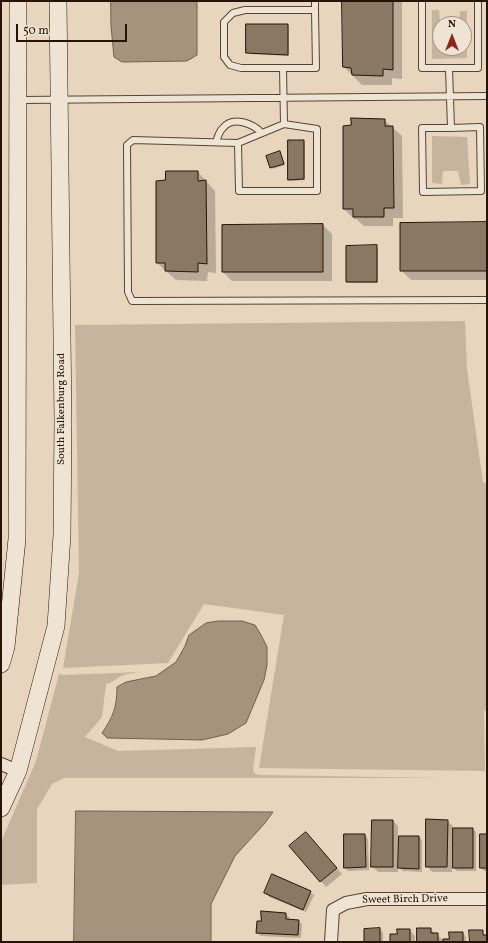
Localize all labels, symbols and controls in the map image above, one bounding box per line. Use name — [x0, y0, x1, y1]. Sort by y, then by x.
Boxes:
scale bar — [18, 16, 129, 42]
north arrow — [432, 16, 472, 56]
text: N — [448, 17, 456, 32]
text: 50 m — [23, 23, 49, 39]
street label: South Falkenburg Road — [55, 353, 69, 465]
street label: Sweet Birch Drive — [362, 893, 448, 907]

